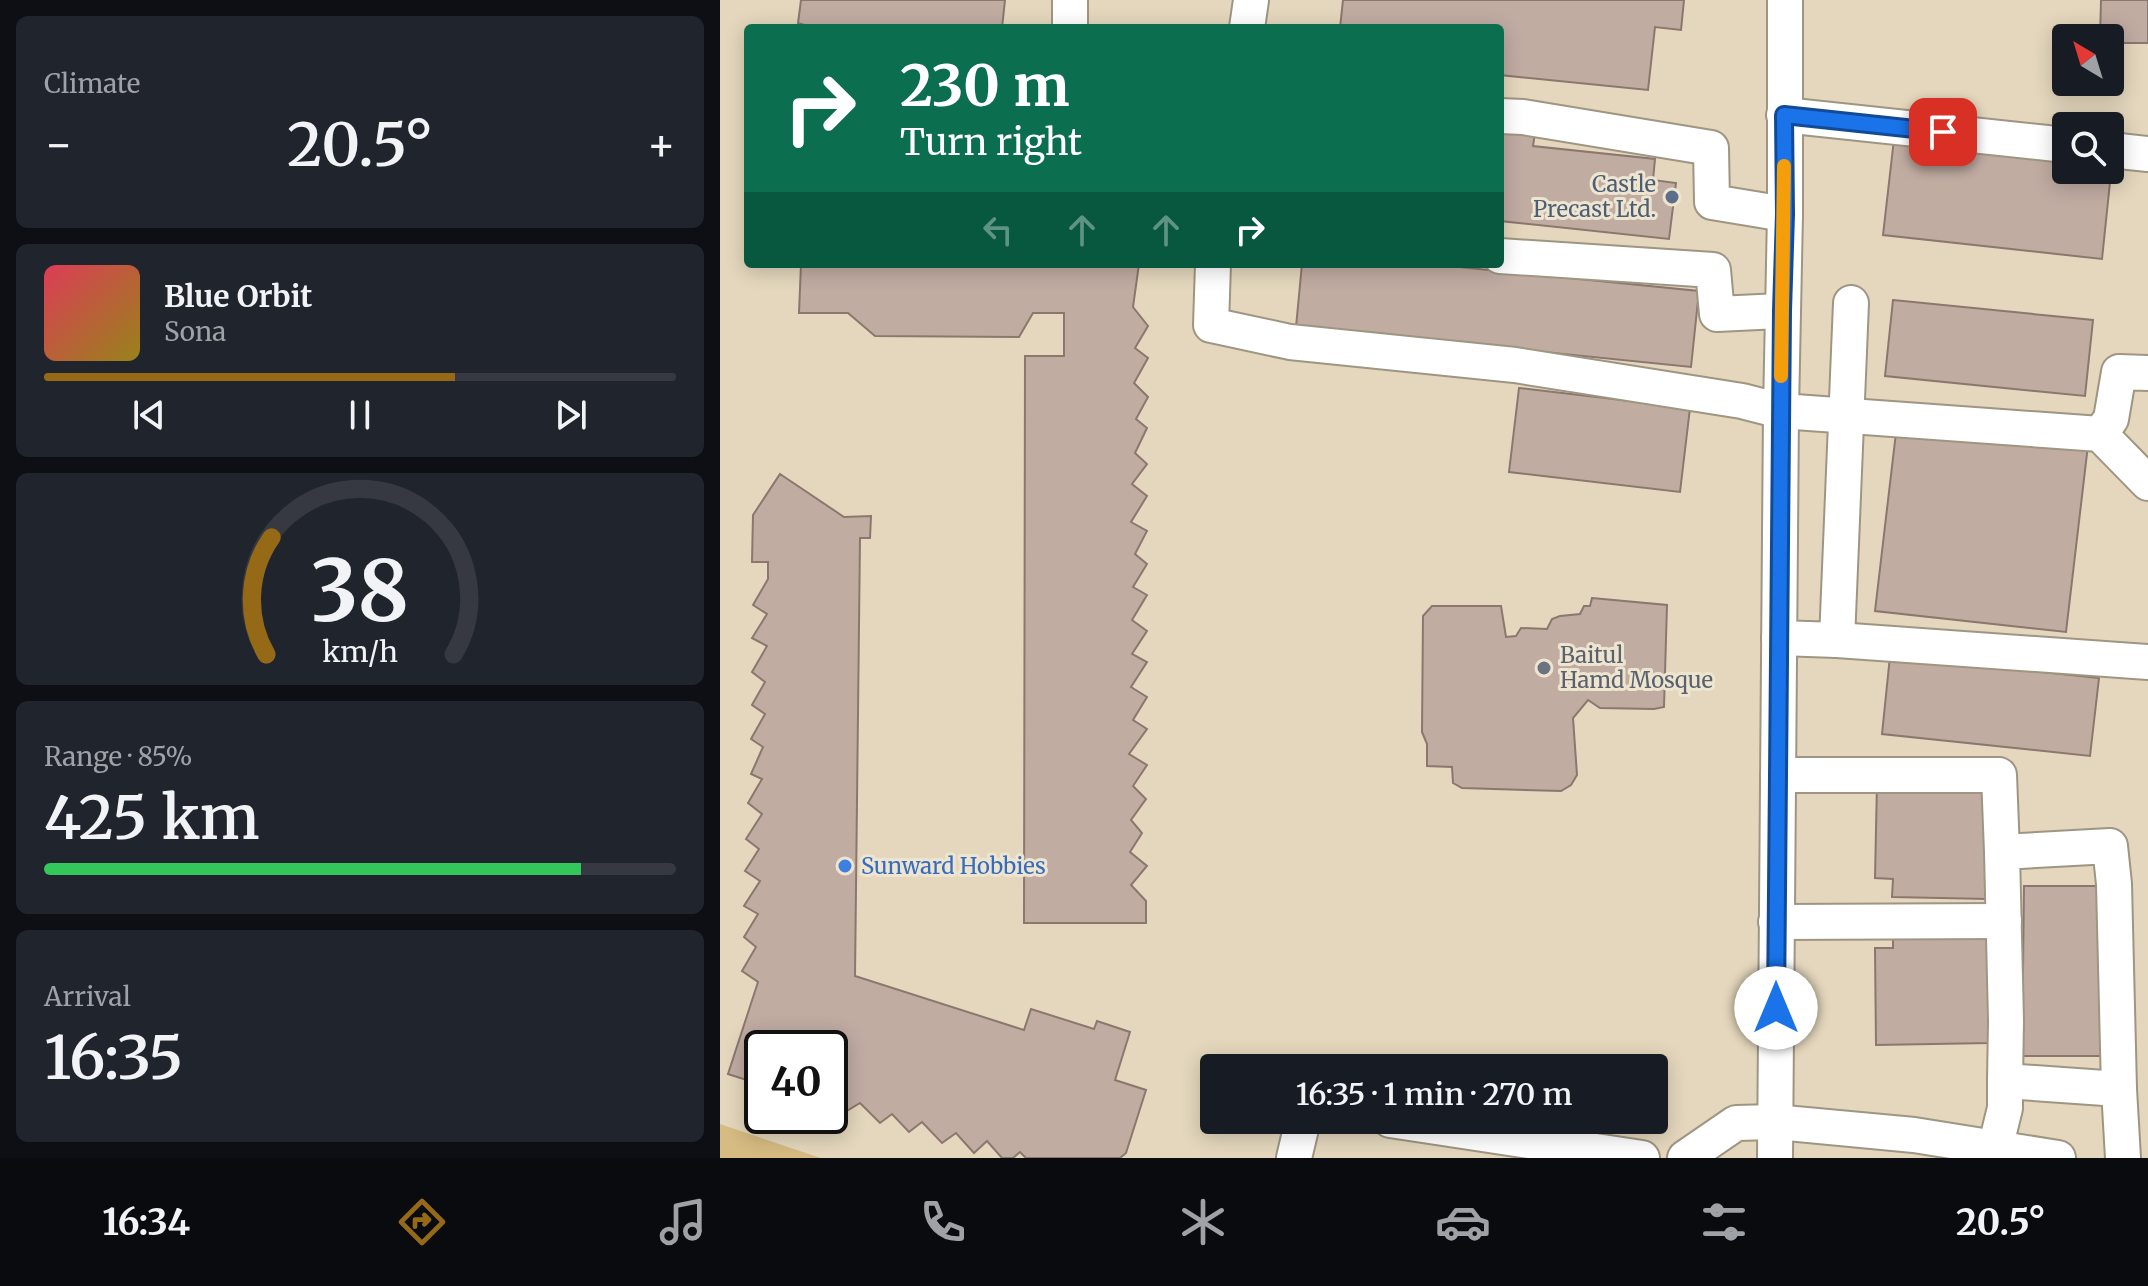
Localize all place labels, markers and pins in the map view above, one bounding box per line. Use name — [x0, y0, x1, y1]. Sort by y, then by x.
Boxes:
pin — [1909, 98, 1977, 166]
place label: Castle Precast Ltd. — [1533, 170, 1656, 223]
marker: Castle Precast Ltd. — [1663, 188, 1681, 206]
place label: Baitul Hamd Mosque — [1560, 641, 1713, 694]
marker: Baitul Hamd Mosque — [1535, 659, 1553, 677]
place label: Sunward Hobbies — [861, 852, 1046, 880]
marker: Sunward Hobbies — [836, 857, 854, 875]

